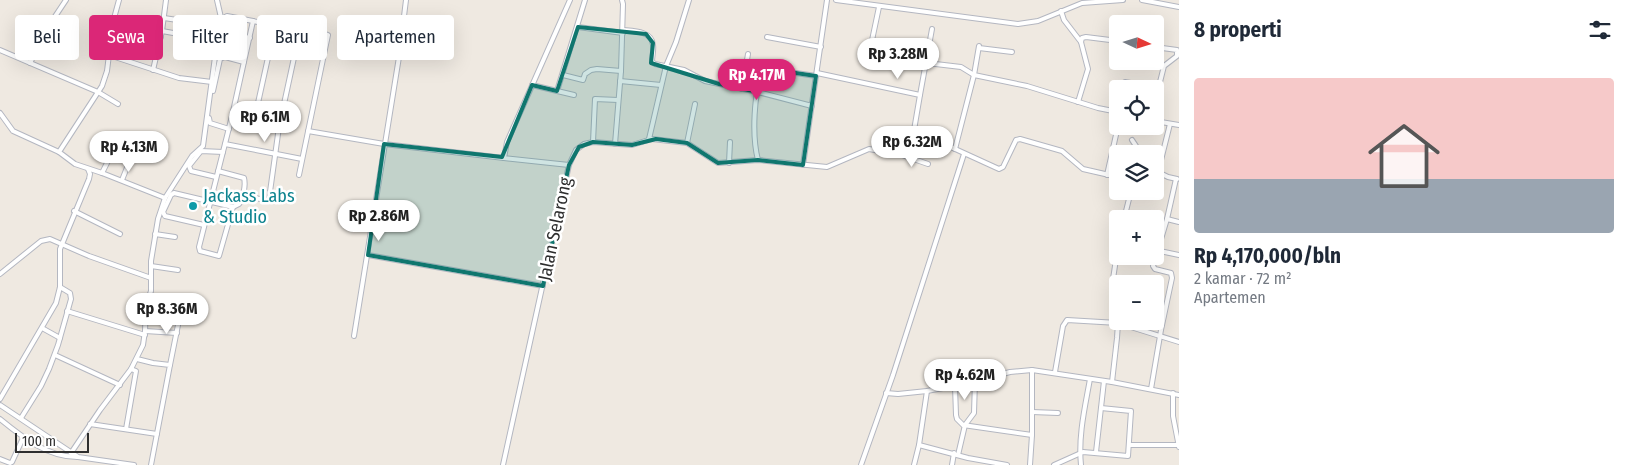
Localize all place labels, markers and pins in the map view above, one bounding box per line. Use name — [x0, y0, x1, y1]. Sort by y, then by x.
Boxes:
pin: Rp 3.28M — [846, 38, 950, 80]
pin: Rp 4.17M — [705, 58, 809, 101]
pin: Rp 6.1M — [219, 100, 311, 143]
pin: Rp 6.32M — [860, 126, 964, 168]
pin: Rp 4.13M — [77, 130, 181, 173]
place label: Jackass Labs & Studio — [203, 185, 295, 228]
marker: Jackass Labs & Studio — [187, 200, 199, 212]
pin: Rp 2.86M — [327, 200, 431, 242]
pin: Rp 8.36M — [115, 292, 219, 335]
pin: Rp 4.62M — [913, 358, 1017, 401]

